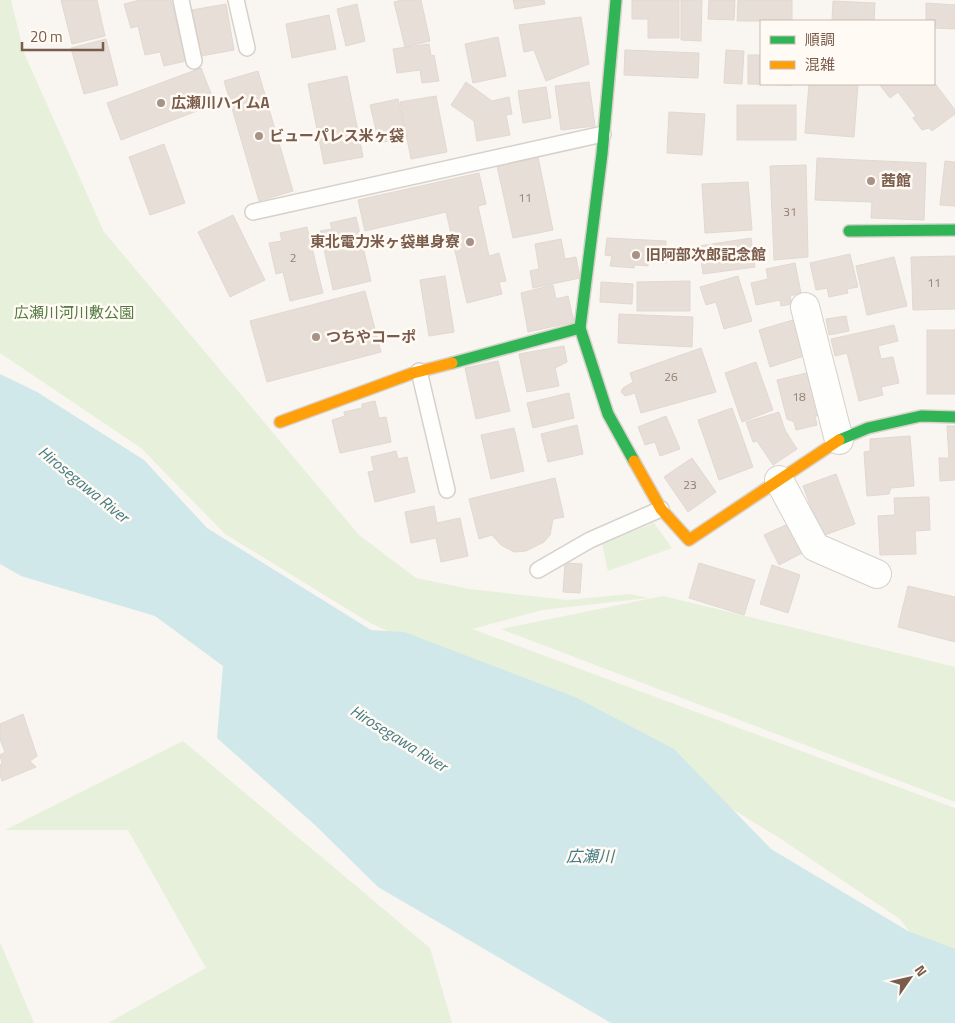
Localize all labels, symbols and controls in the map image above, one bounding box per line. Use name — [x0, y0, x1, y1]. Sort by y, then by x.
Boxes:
scale bar — [22, 20, 104, 52]
legend — [760, 20, 935, 85]
text: 20 m — [30, 25, 63, 48]
text: 順調 — [805, 28, 835, 51]
text: 混雑 — [805, 53, 835, 76]
place label: 広瀬川ハイムA — [171, 91, 269, 114]
marker: 広瀬川ハイムA — [155, 97, 167, 109]
place label: ビューパレス米ヶ袋 — [269, 124, 404, 147]
marker: ビューパレス米ヶ袋 — [253, 130, 265, 142]
place label: 茜館 — [881, 169, 911, 192]
marker: 茜館 — [865, 175, 877, 187]
house number: 11 — [518, 188, 532, 207]
house number: 31 — [783, 202, 797, 221]
place label: 東北電力米ヶ袋単身寮 — [310, 230, 460, 253]
marker: 東北電力米ヶ袋単身寮 — [464, 236, 476, 248]
place label: 旧阿部次郎記念館 — [646, 243, 766, 266]
house number: 2 — [290, 248, 296, 267]
marker: 旧阿部次郎記念館 — [630, 249, 642, 261]
house number: 11 — [927, 273, 941, 292]
park label: 広瀬川河川敷公園 — [14, 301, 134, 324]
place label: つちやコーポ — [326, 325, 416, 348]
marker: つちやコーポ — [310, 331, 322, 343]
house number: 26 — [664, 367, 678, 386]
house number: 18 — [792, 387, 806, 406]
water label: Hirosegawa River — [33, 440, 136, 529]
house number: 23 — [683, 475, 697, 494]
water label: Hirosegawa River — [346, 698, 454, 779]
water label: 広瀬川 — [566, 844, 616, 868]
north arrow — [885, 953, 935, 1003]
text: N — [910, 961, 933, 980]

